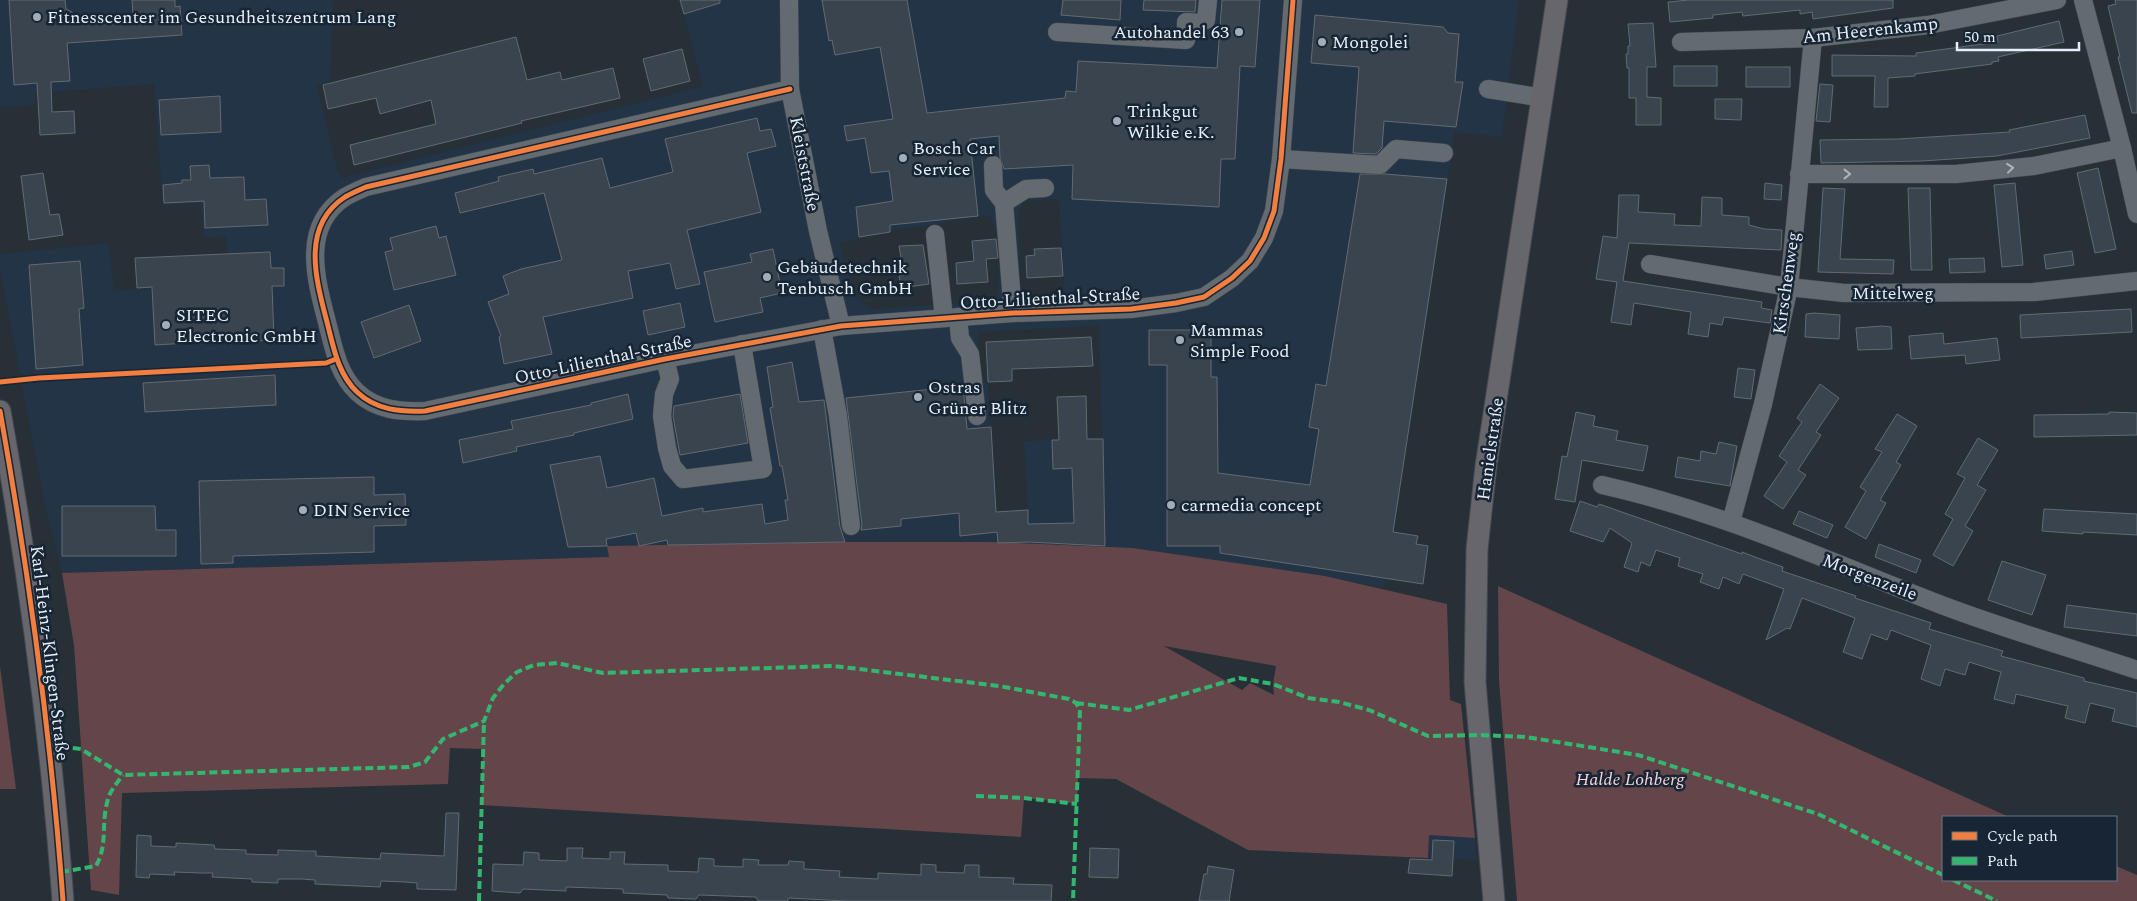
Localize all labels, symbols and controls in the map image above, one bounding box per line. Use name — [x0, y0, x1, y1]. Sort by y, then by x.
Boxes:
place label: Fitnesscenter im Gesundheitszentrum Lang — [47, 4, 396, 31]
street label: Am Heerenkamp — [1801, 10, 1939, 51]
marker: Fitnesscenter im Gesundheitszentrum Lang — [31, 11, 43, 23]
place label: Autohandel 63 — [1113, 19, 1229, 46]
scale bar — [1957, 20, 2080, 52]
marker: Autohandel 63 — [1233, 26, 1245, 38]
text: 50 m — [1964, 26, 1996, 49]
place label: Mongolei — [1332, 29, 1408, 56]
marker: Mongolei — [1316, 36, 1328, 48]
place label: Trinkgut Wilkie e.K. — [1127, 98, 1214, 146]
street label: Kleiststraße — [782, 114, 827, 214]
marker: Trinkgut Wilkie e.K. — [1111, 115, 1123, 127]
place label: Bosch Car Service — [913, 135, 995, 183]
marker: Bosch Car Service — [897, 152, 909, 164]
one-way arrow — [2006, 163, 2014, 174]
one-way arrow — [1844, 169, 1852, 179]
street label: Kirschenweg — [1766, 230, 1807, 336]
place label: Gebäudetechnik Tenbusch GmbH — [777, 254, 913, 302]
marker: Gebäudetechnik Tenbusch GmbH — [761, 271, 773, 283]
street label: Otto-Lilienthal-Straße — [959, 280, 1141, 317]
street label: Mittelweg — [1852, 280, 1934, 307]
place label: SITEC Electronic GmbH — [176, 302, 317, 350]
place label: Mammas Simple Food — [1190, 317, 1290, 365]
marker: SITEC Electronic GmbH — [160, 319, 172, 331]
street label: Otto-Lilienthal-Straße — [512, 328, 694, 391]
marker: Mammas Simple Food — [1174, 334, 1186, 346]
place label: Ostras Grüner Blitz — [928, 374, 1028, 422]
marker: Ostras Grüner Blitz — [912, 391, 924, 403]
street label: Hanielstraße — [1470, 396, 1511, 502]
place label: carmedia concept — [1181, 492, 1322, 519]
place label: DIN Service — [313, 497, 410, 524]
marker: carmedia concept — [1165, 499, 1177, 511]
marker: DIN Service — [297, 504, 309, 516]
street label: Karl-Heinz-Klingen-Straße — [23, 544, 76, 762]
street label: Morgenzeile — [1818, 547, 1921, 608]
park label: Halde Lohberg — [1576, 766, 1685, 793]
legend — [1942, 816, 2117, 881]
text: Cycle path — [1987, 825, 2058, 848]
text: Path — [1987, 850, 2018, 873]

